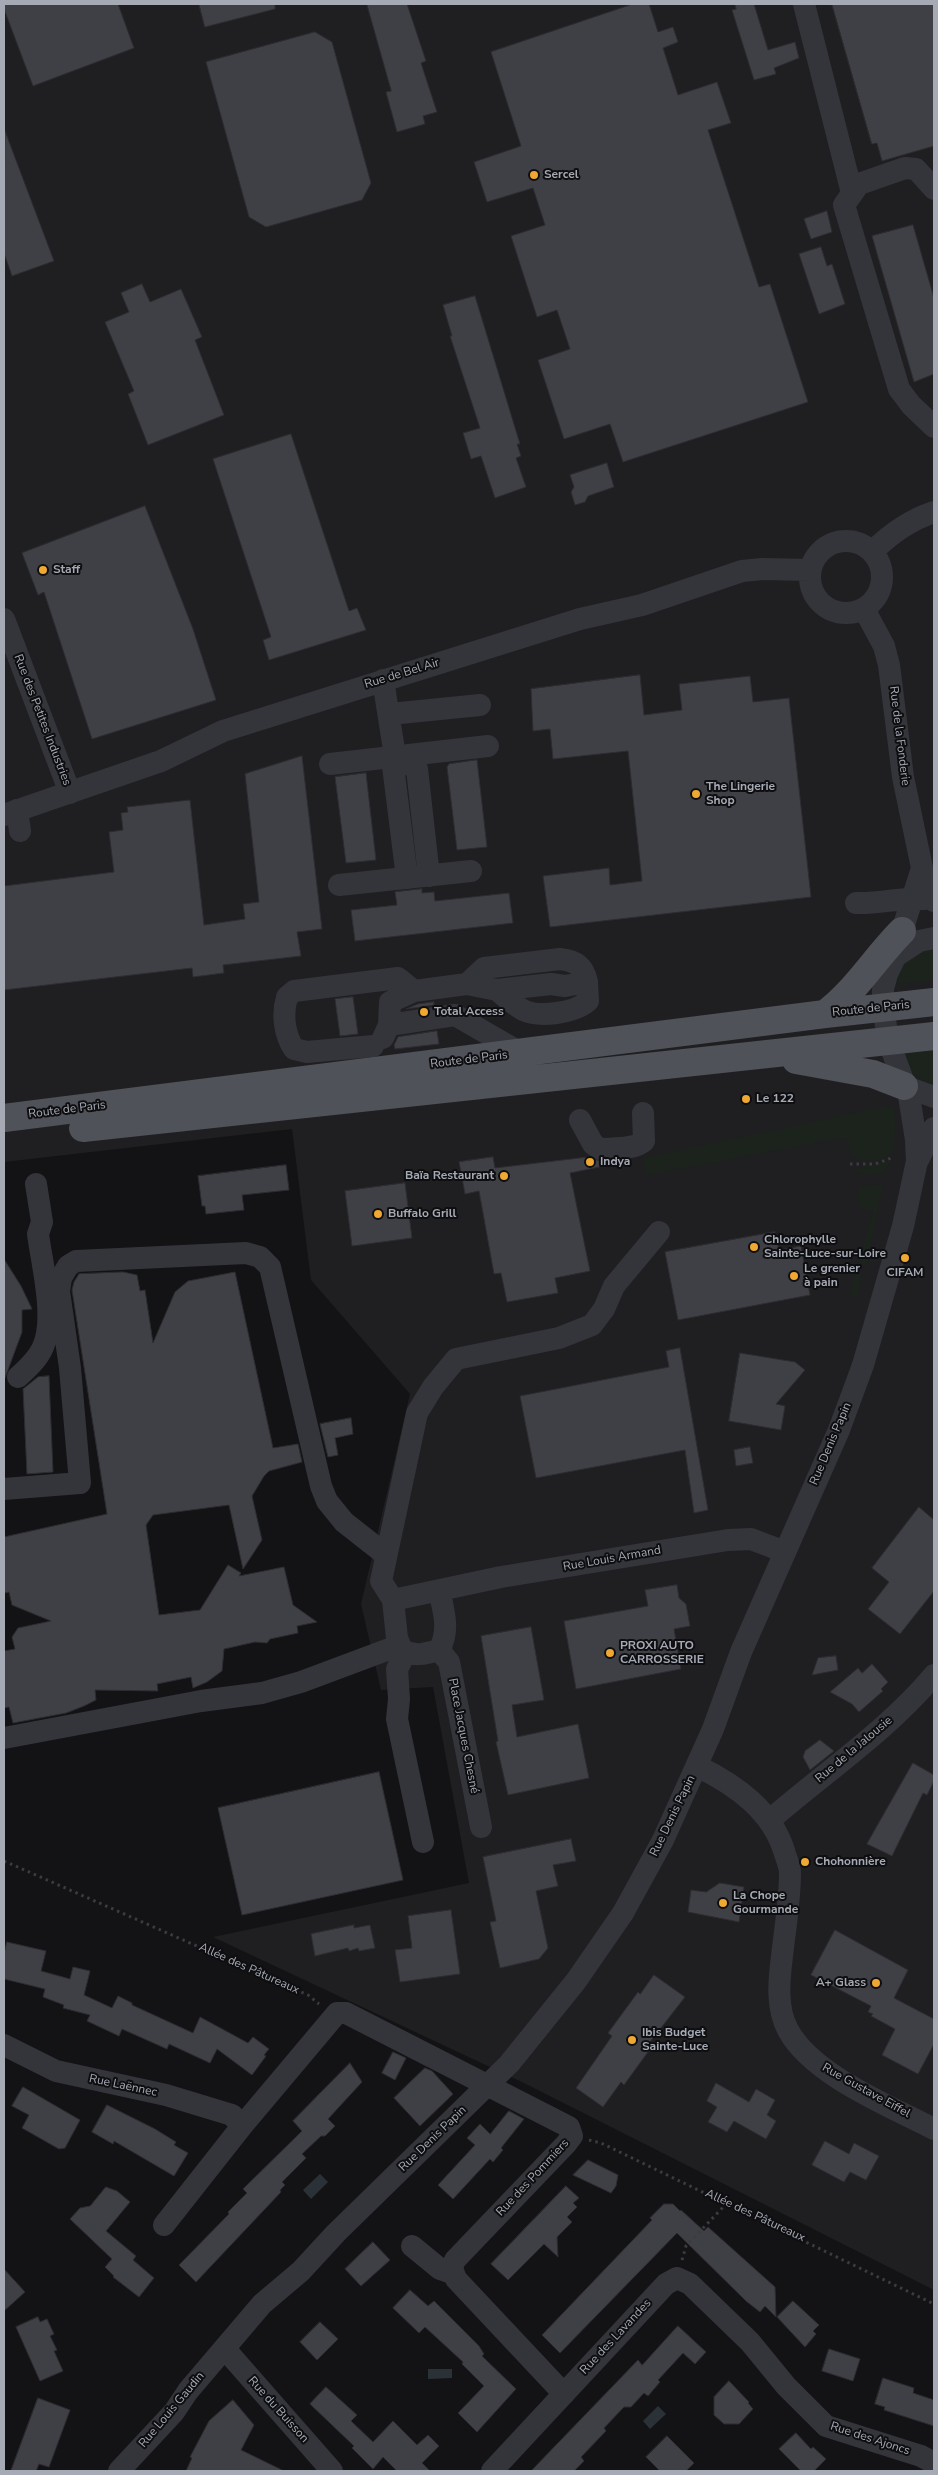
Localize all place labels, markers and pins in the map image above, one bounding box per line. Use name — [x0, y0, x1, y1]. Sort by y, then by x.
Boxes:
place label: Sercel — [544, 168, 579, 182]
marker: Sercel — [528, 169, 540, 181]
place label: Staff — [53, 563, 80, 577]
marker: Staff — [37, 564, 49, 576]
place label: The Lingerie Shop — [706, 780, 775, 808]
marker: The Lingerie Shop — [690, 788, 702, 800]
place label: Total Access — [434, 1005, 504, 1019]
marker: Total Access — [418, 1006, 430, 1018]
place label: Le 122 — [756, 1092, 794, 1106]
marker: Le 122 — [740, 1093, 752, 1105]
place label: Indya — [600, 1155, 630, 1169]
marker: Indya — [584, 1156, 596, 1168]
place label: Baïa Restaurant — [405, 1169, 494, 1183]
marker: Baïa Restaurant — [498, 1170, 510, 1182]
place label: Buffalo Grill — [388, 1207, 456, 1221]
marker: Buffalo Grill — [372, 1208, 384, 1220]
place label: Chlorophylle Sainte-Luce-sur-Loire — [764, 1233, 886, 1261]
marker: Chlorophylle Sainte-Luce-sur-Loire — [748, 1241, 760, 1253]
marker: CIFAM — [899, 1252, 911, 1264]
place label: Le grenier à pain — [804, 1262, 860, 1290]
place label: CIFAM — [887, 1266, 923, 1280]
marker: Le grenier à pain — [788, 1270, 800, 1282]
place label: PROXI AUTO CARROSSERIE — [620, 1639, 704, 1667]
marker: PROXI AUTO CARROSSERIE — [604, 1647, 616, 1659]
place label: Chohonnière — [815, 1855, 886, 1869]
marker: Chohonnière — [799, 1856, 811, 1868]
place label: La Chope Gourmande — [733, 1889, 798, 1917]
marker: La Chope Gourmande — [717, 1897, 729, 1909]
place label: A+ Glass — [816, 1976, 866, 1990]
marker: A+ Glass — [870, 1977, 882, 1989]
place label: Ibis Budget Sainte-Luce — [642, 2026, 708, 2054]
marker: Ibis Budget Sainte-Luce — [626, 2034, 638, 2046]

